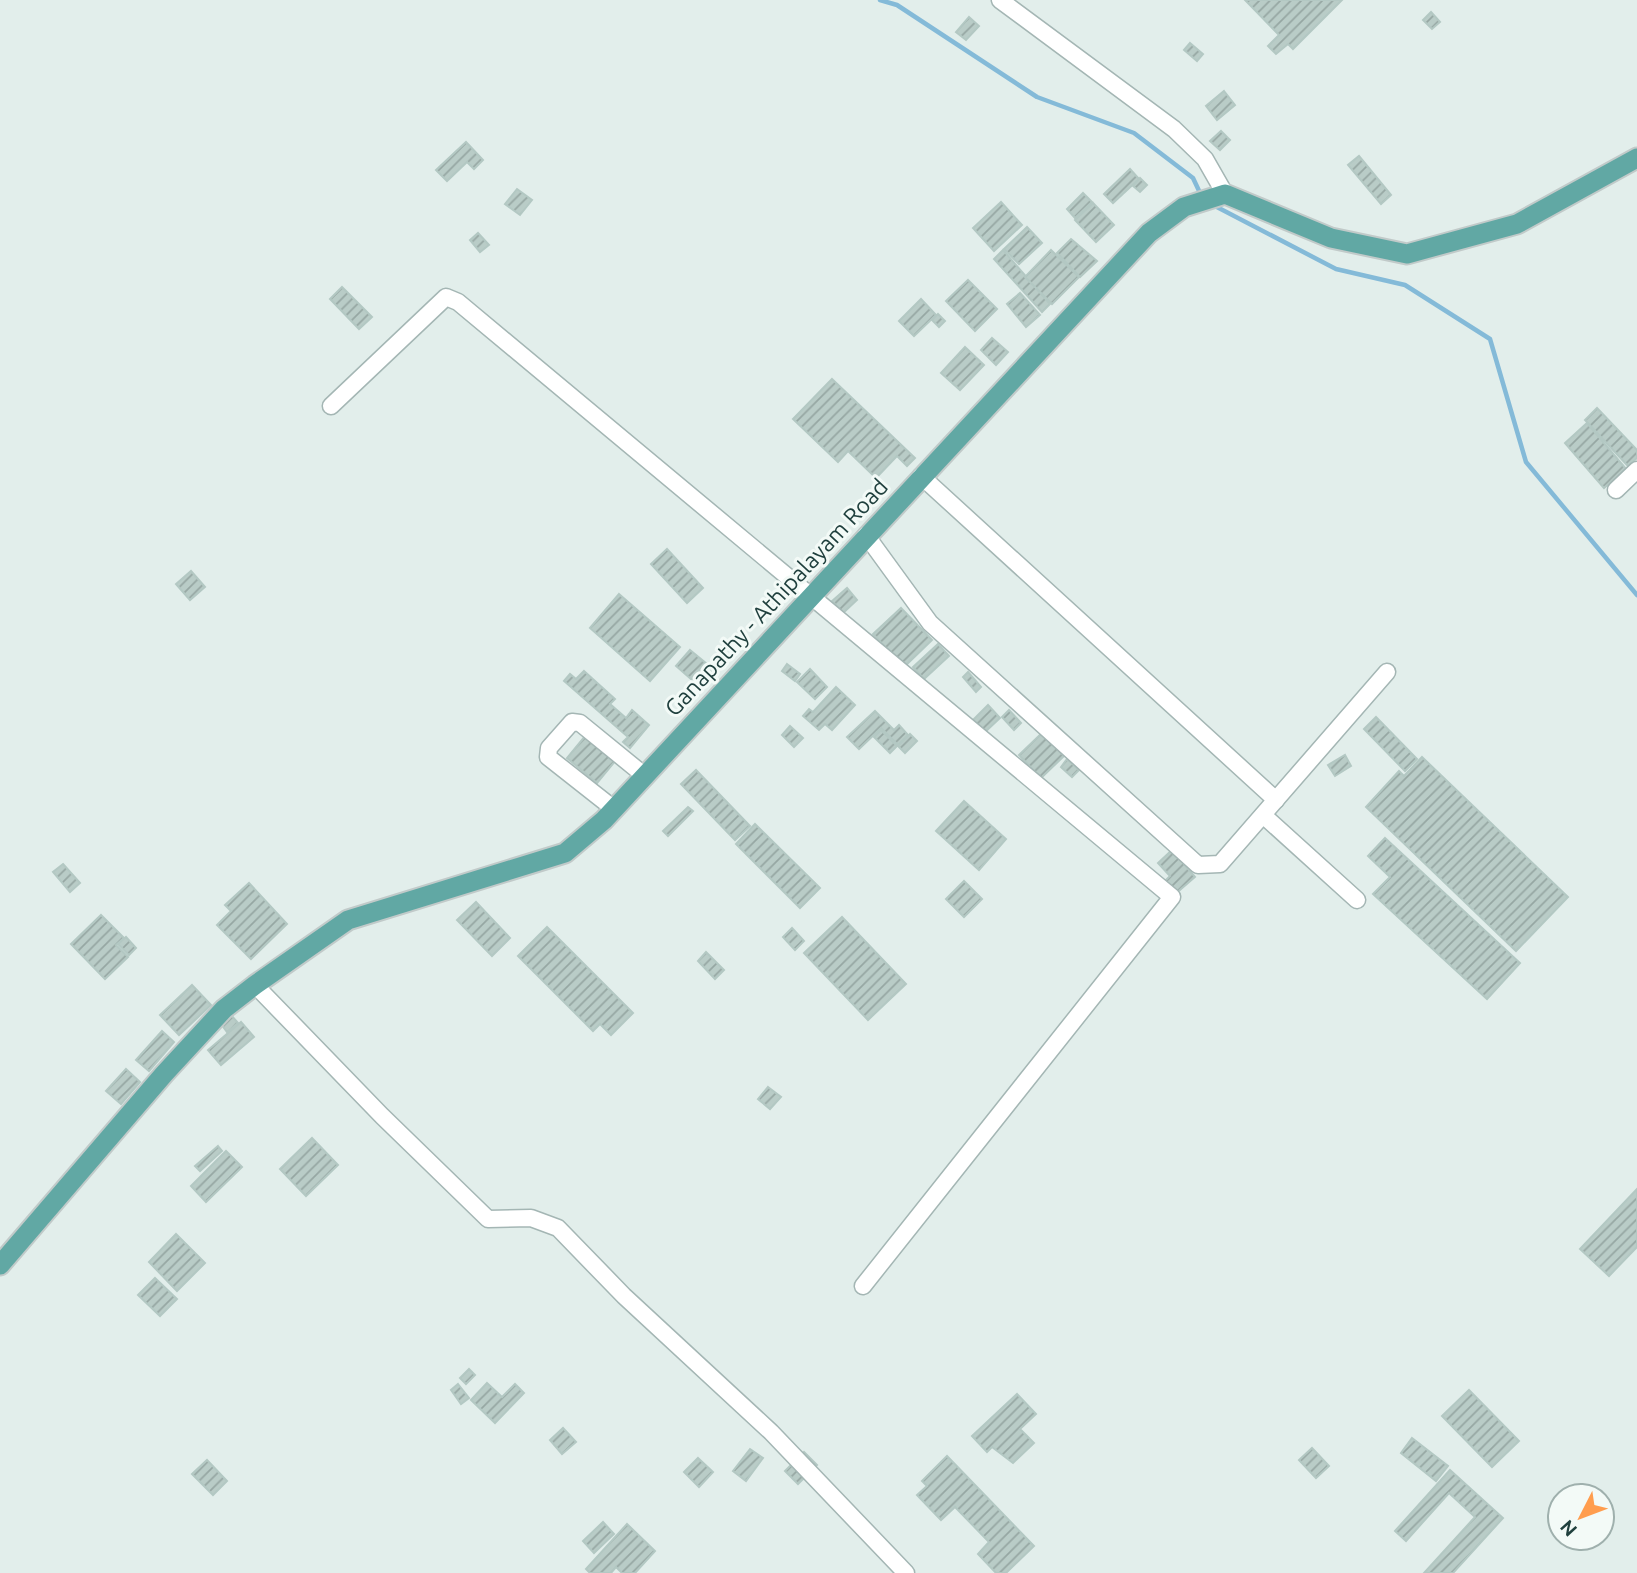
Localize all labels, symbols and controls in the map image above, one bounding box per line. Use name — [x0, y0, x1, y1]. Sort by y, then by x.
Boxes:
street label: Ganapathy - Athipalayam Road — [660, 474, 892, 720]
north arrow — [1546, 1482, 1616, 1552]
text: N — [1555, 1516, 1581, 1541]

